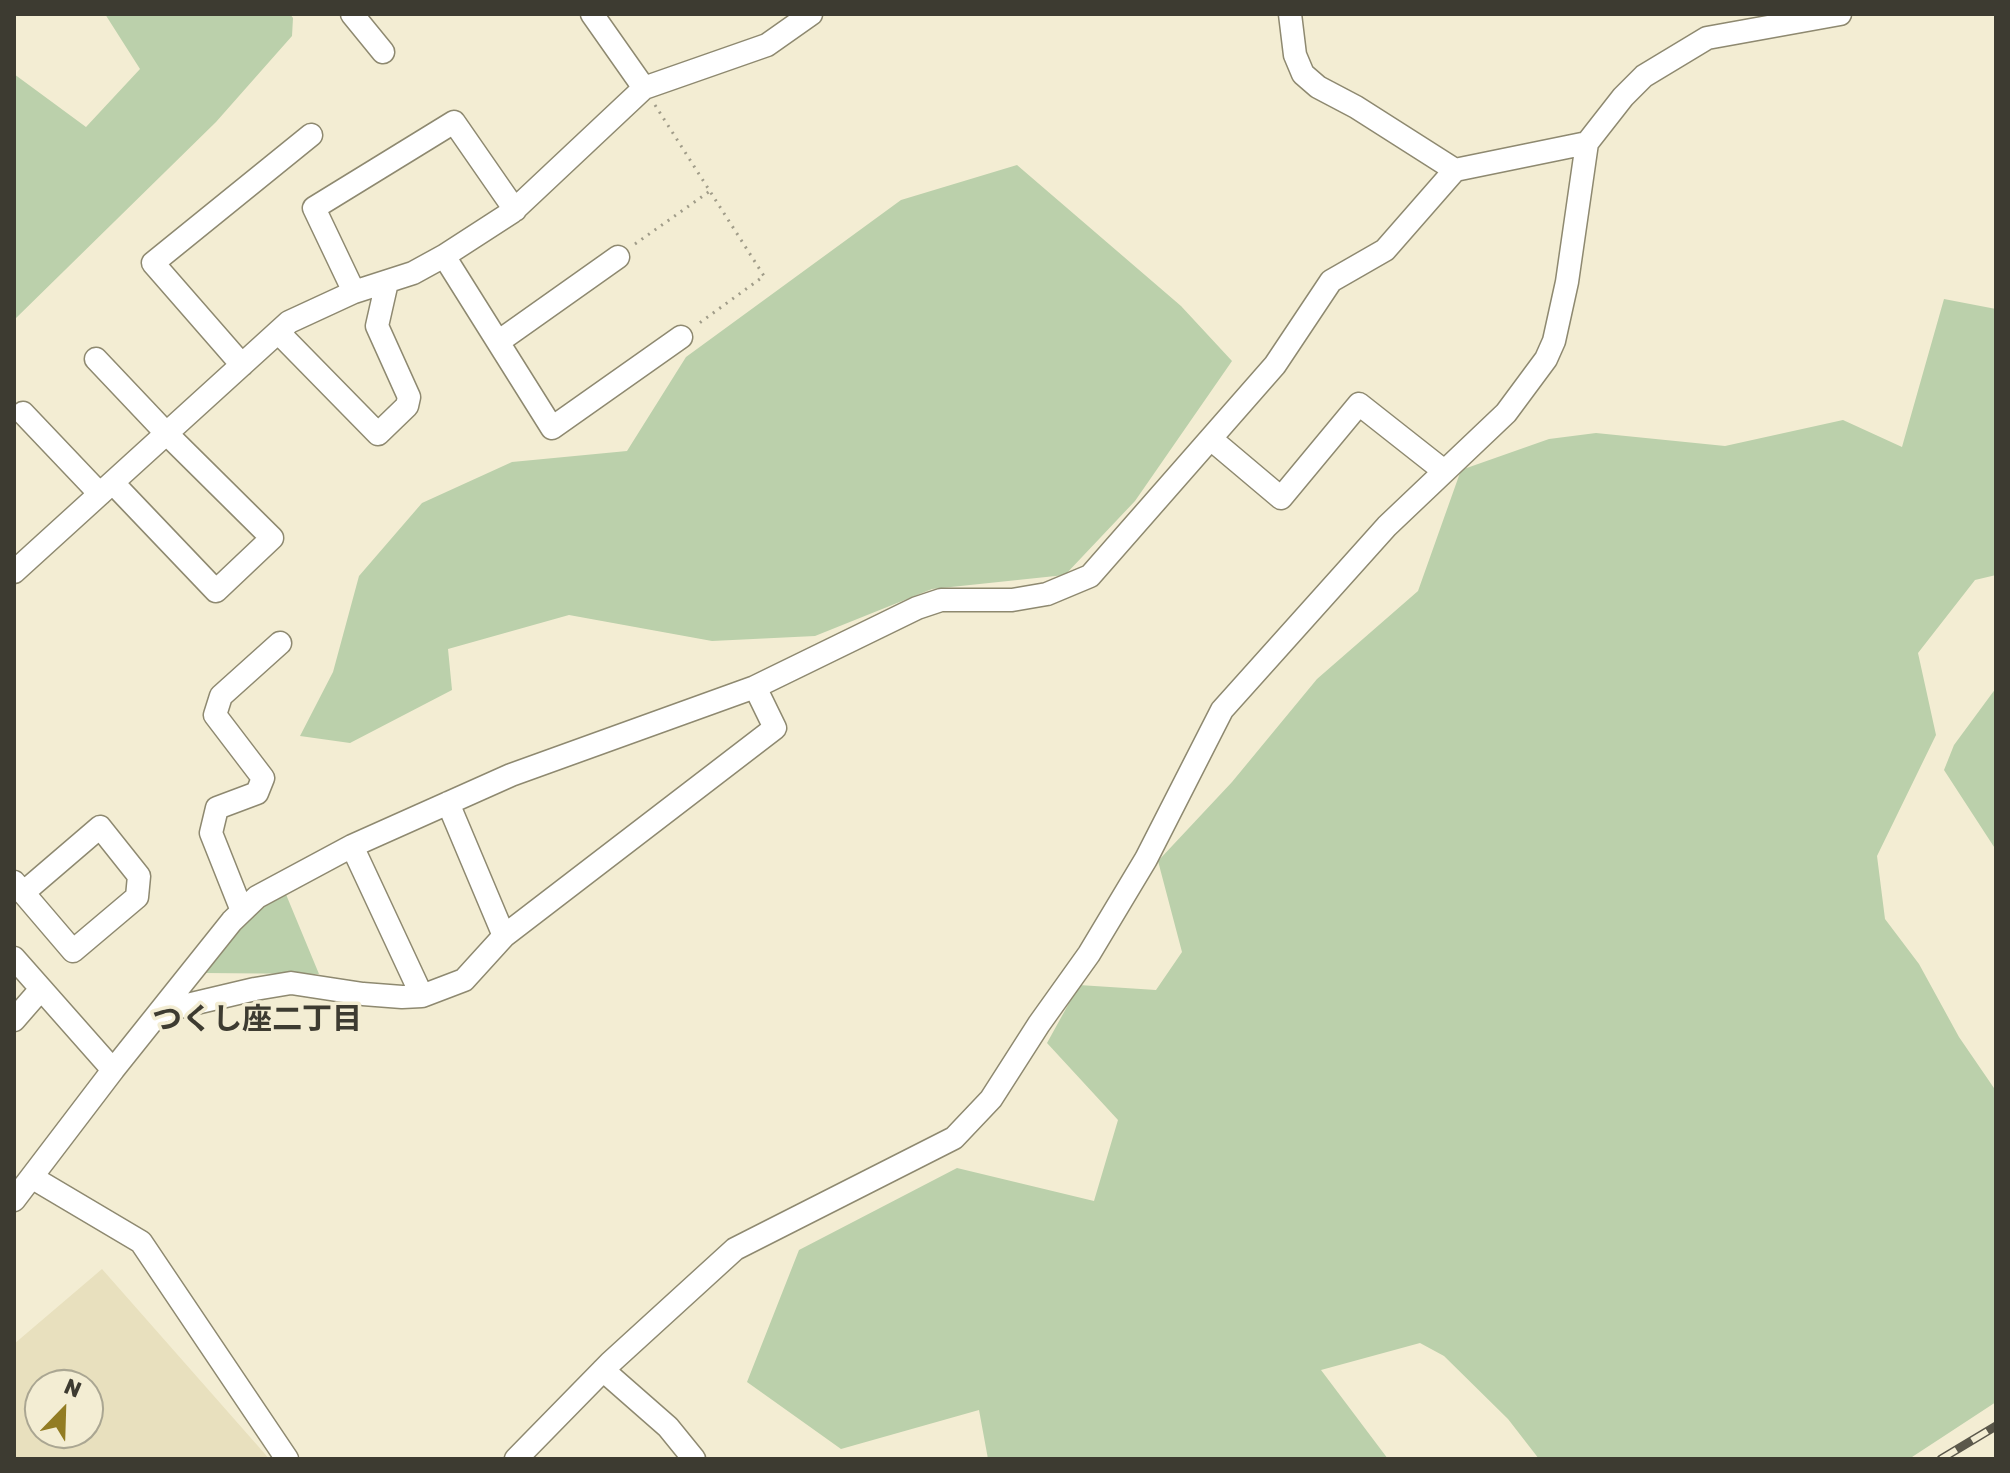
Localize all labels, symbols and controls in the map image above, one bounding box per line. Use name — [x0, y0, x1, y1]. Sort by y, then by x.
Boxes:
district label: つくし座二丁目 — [152, 1002, 362, 1038]
north arrow — [24, 1369, 104, 1449]
text: N — [60, 1373, 85, 1404]

